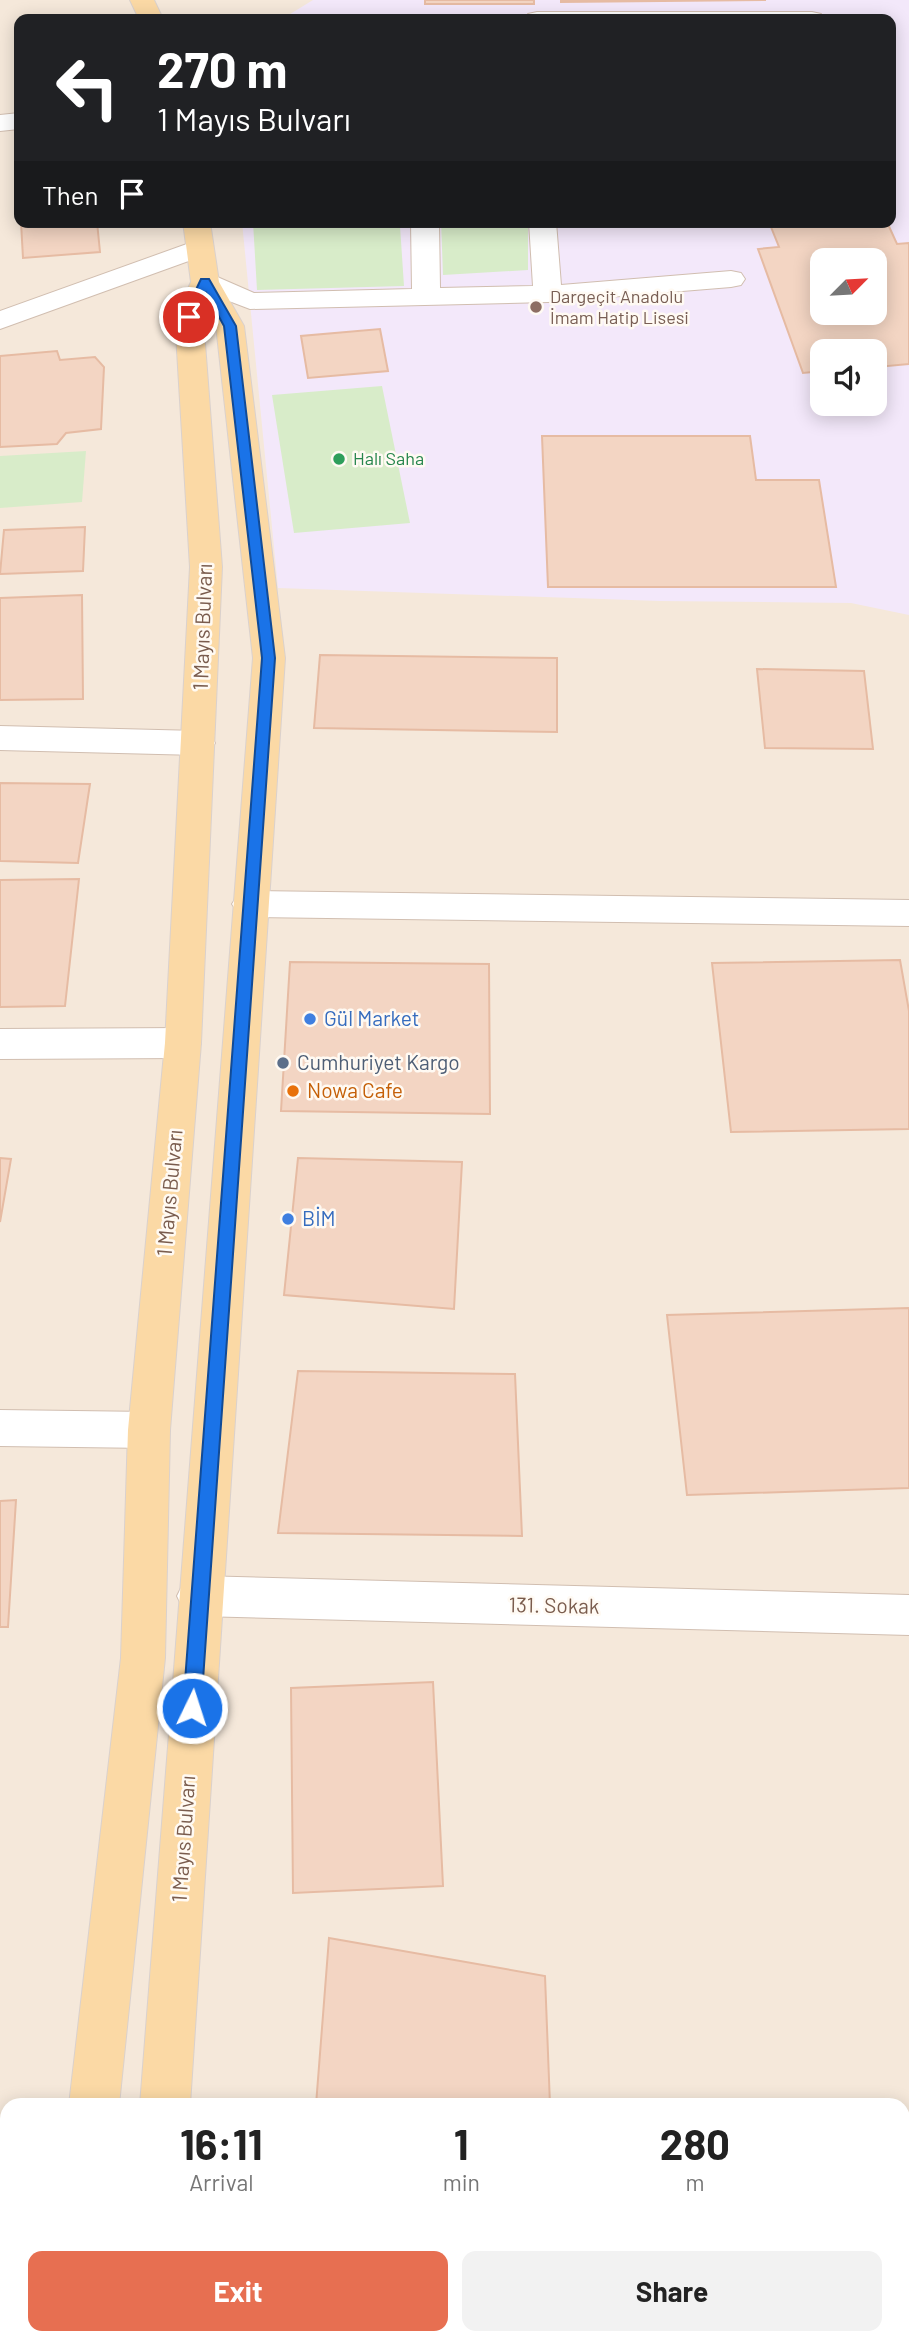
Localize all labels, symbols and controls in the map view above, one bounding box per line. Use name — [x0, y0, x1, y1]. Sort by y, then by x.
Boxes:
text: 270 m — [157, 39, 287, 98]
icon: left — [42, 42, 133, 133]
text: 1 Mayıs Bulvarı — [157, 99, 351, 137]
icon: arrive — [113, 175, 151, 213]
text: Then — [42, 179, 99, 210]
north arrow — [810, 248, 887, 326]
map controls — [810, 248, 887, 416]
place label: Dargeçit Anadolu İmam Hatip Lisesi — [550, 285, 689, 328]
pin — [159, 287, 219, 347]
icon: arrive — [170, 298, 208, 336]
marker: Dargeçit Anadolu İmam Hatip Lisesi — [528, 299, 544, 315]
button: sound — [810, 339, 887, 416]
place label: Halı Saha — [353, 447, 424, 469]
marker: Halı Saha — [331, 451, 347, 467]
street label: 1 Mayıs Bulvarı — [187, 563, 216, 691]
place label: Gül Market — [324, 1005, 419, 1030]
marker: Gül Market — [302, 1011, 318, 1027]
place label: Cumhuriyet Kargo — [297, 1049, 460, 1074]
marker: Cumhuriyet Kargo — [275, 1055, 291, 1071]
place label: Nowa Cafe — [307, 1077, 403, 1102]
marker: Nowa Cafe — [285, 1083, 301, 1099]
street label: 1 Mayıs Bulvarı — [151, 1128, 186, 1257]
place label: BİM — [302, 1205, 336, 1230]
marker: BİM — [280, 1211, 296, 1227]
street label: 131. Sokak — [508, 1591, 600, 1618]
position arrow — [155, 1671, 229, 1745]
street label: 1 Mayıs Bulvarı — [166, 1775, 199, 1903]
text: 16:11 — [180, 2118, 263, 2168]
text: 1 — [454, 2118, 469, 2168]
text: 280 — [660, 2118, 730, 2168]
text: Arrival — [189, 2168, 253, 2196]
text: min — [443, 2168, 480, 2196]
text: m — [685, 2168, 704, 2196]
button: Exit — [28, 2251, 448, 2331]
button: Share — [462, 2251, 882, 2331]

